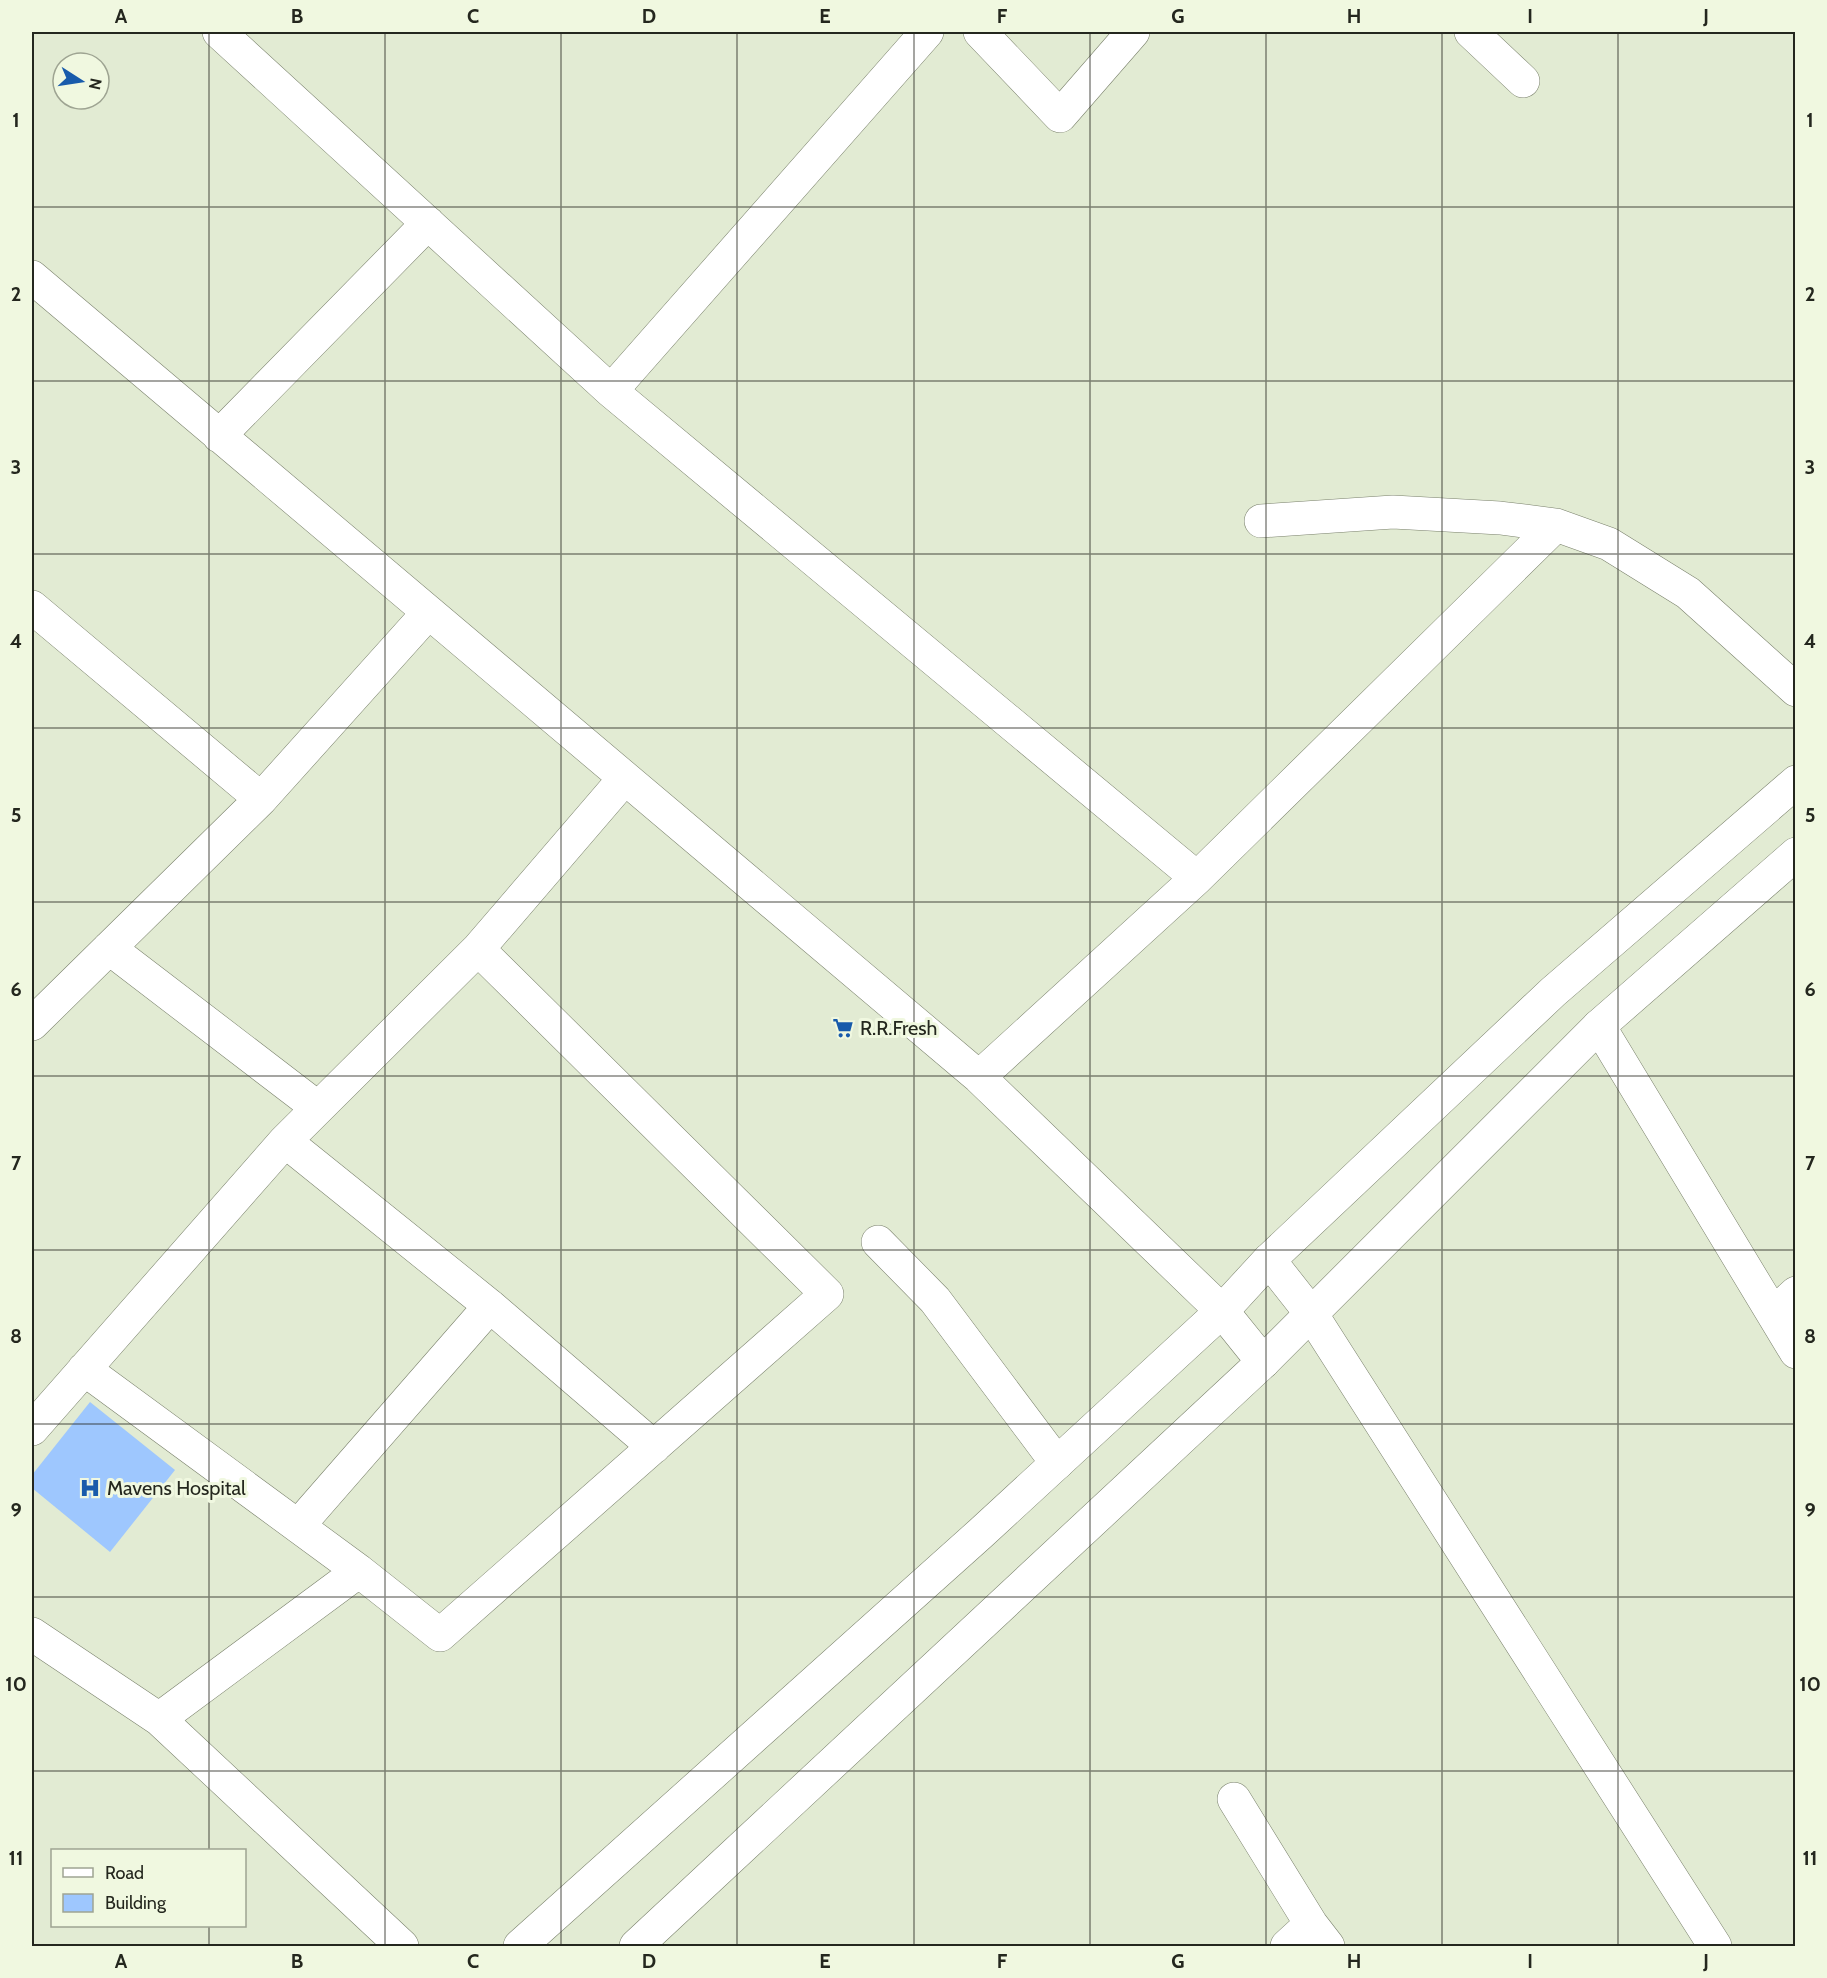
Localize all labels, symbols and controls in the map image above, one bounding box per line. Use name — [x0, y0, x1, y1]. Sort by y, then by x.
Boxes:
text: A — [115, 4, 128, 28]
text: B — [291, 4, 303, 28]
text: C — [467, 4, 479, 28]
text: D — [642, 4, 656, 28]
text: E — [819, 4, 831, 28]
text: F — [997, 4, 1008, 28]
text: G — [1171, 4, 1185, 28]
text: H — [1347, 4, 1361, 28]
text: I — [1527, 4, 1533, 28]
text: J — [1702, 4, 1709, 28]
north arrow — [51, 51, 111, 111]
text: N — [85, 77, 106, 92]
text: 1 — [12, 108, 20, 132]
text: 1 — [1806, 108, 1814, 132]
text: 2 — [11, 282, 21, 306]
text: 2 — [1805, 282, 1815, 306]
text: 3 — [11, 455, 21, 479]
text: 3 — [1805, 455, 1815, 479]
text: 4 — [10, 629, 22, 653]
text: 4 — [1804, 629, 1816, 653]
text: 5 — [11, 803, 21, 827]
text: 5 — [1805, 803, 1815, 827]
text: 6 — [10, 977, 22, 1001]
text: 6 — [1804, 977, 1816, 1001]
supermarket icon: R.R.Fresh — [831, 1016, 855, 1040]
place label: R.R.Fresh — [860, 1016, 937, 1040]
text: 7 — [11, 1151, 22, 1175]
text: 7 — [1805, 1151, 1816, 1175]
text: 8 — [10, 1324, 22, 1348]
text: 8 — [1804, 1324, 1816, 1348]
hospital icon: Mavens Hospital — [78, 1476, 102, 1500]
place label: Mavens Hospital — [107, 1476, 246, 1500]
text: 9 — [10, 1498, 22, 1522]
text: 9 — [1804, 1498, 1816, 1522]
text: 10 — [5, 1672, 27, 1696]
text: 10 — [1799, 1672, 1821, 1696]
text: 11 — [9, 1846, 23, 1870]
text: 11 — [1803, 1846, 1817, 1870]
legend — [51, 1849, 246, 1927]
text: Road — [105, 1862, 144, 1884]
text: Building — [105, 1892, 167, 1914]
text: A — [115, 1949, 128, 1973]
text: B — [291, 1949, 303, 1973]
text: C — [467, 1949, 479, 1973]
text: D — [642, 1949, 656, 1973]
text: E — [819, 1949, 831, 1973]
text: F — [997, 1949, 1008, 1973]
text: G — [1171, 1949, 1185, 1973]
text: H — [1347, 1949, 1361, 1973]
text: I — [1527, 1949, 1533, 1973]
text: J — [1702, 1949, 1709, 1973]

